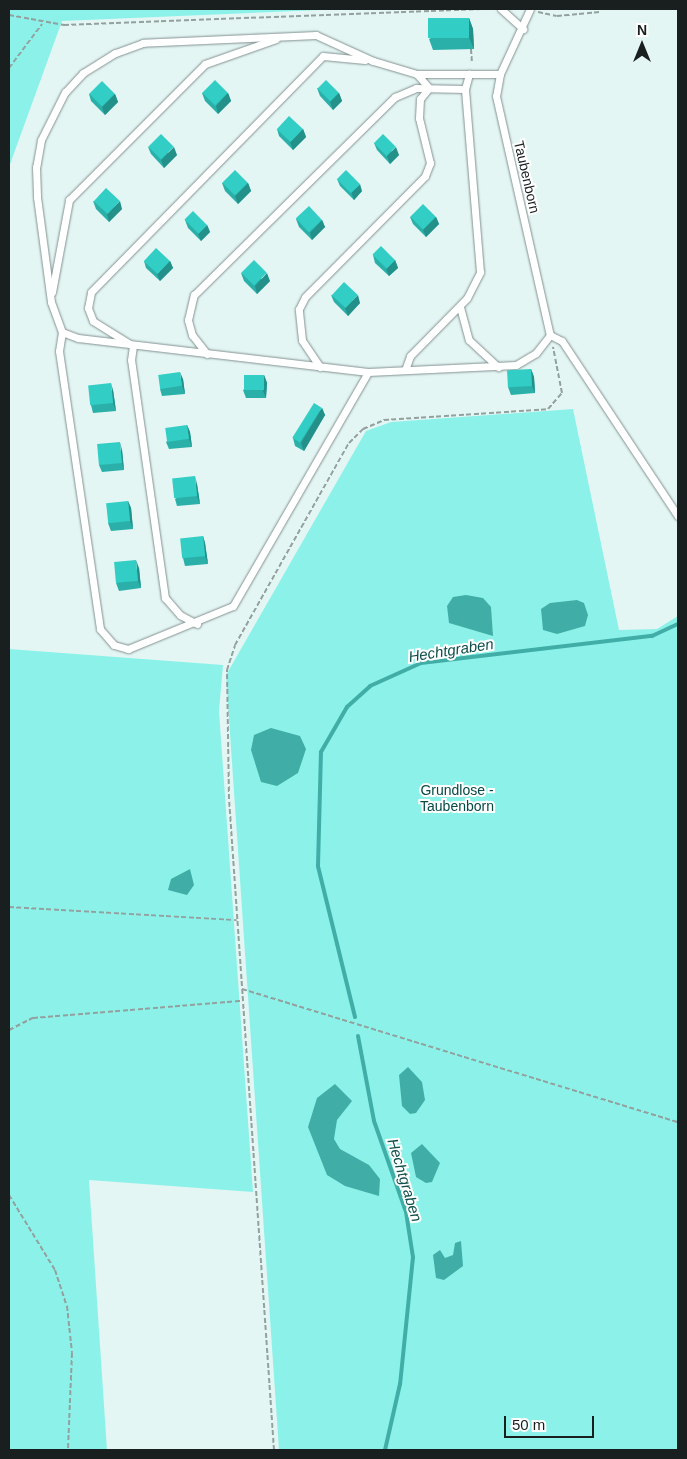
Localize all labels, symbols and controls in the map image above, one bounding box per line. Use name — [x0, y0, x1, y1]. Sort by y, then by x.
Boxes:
north arrow — [617, 20, 667, 70]
text: N — [637, 22, 647, 38]
street label: Taubenborn — [510, 139, 544, 215]
water label: Hechtgraben — [407, 634, 495, 666]
park label: Grundlose - Taubenborn — [420, 782, 494, 814]
water label: Hechtgraben — [384, 1136, 426, 1224]
scale bar — [507, 1406, 597, 1438]
text: 50 m — [512, 1416, 545, 1433]

